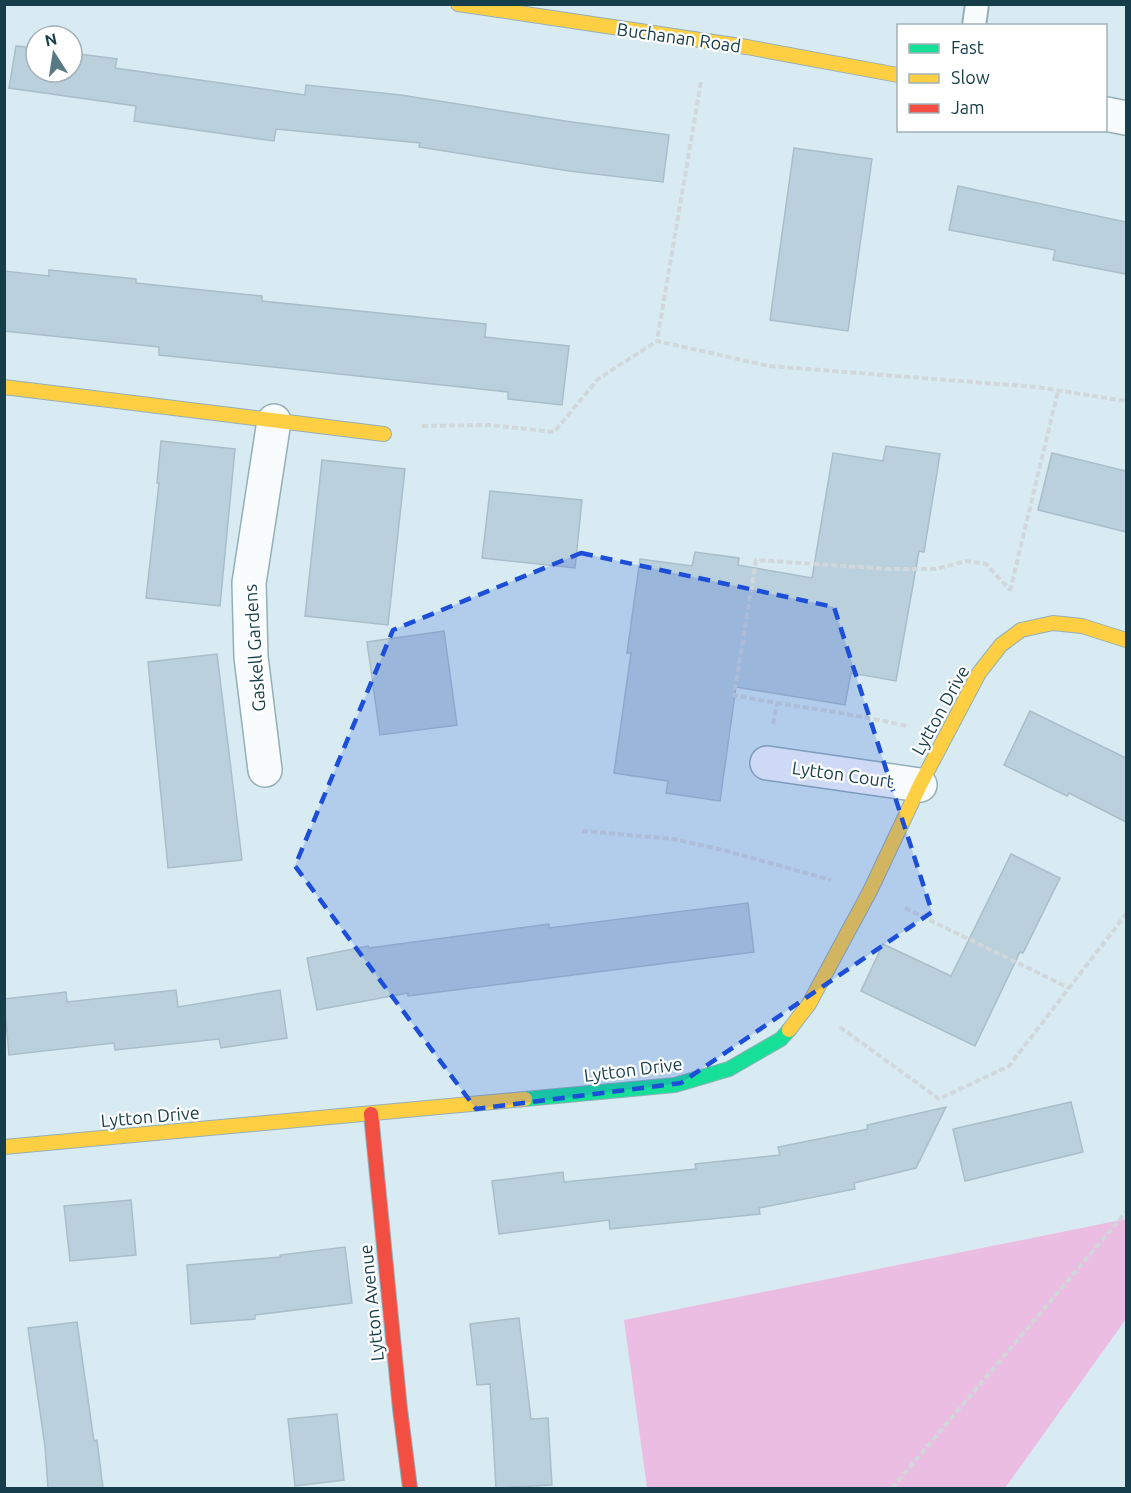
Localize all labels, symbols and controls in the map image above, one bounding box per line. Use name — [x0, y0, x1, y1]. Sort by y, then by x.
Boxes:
street label: Buchanan Road — [616, 18, 742, 56]
north arrow — [24, 24, 84, 84]
legend — [897, 24, 1107, 132]
text: N — [43, 29, 59, 49]
text: Fast — [951, 37, 984, 57]
text: Slow — [951, 67, 990, 87]
text: Jam — [951, 97, 985, 117]
street label: Gaskell Gardens — [240, 583, 268, 712]
street label: Lytton Drive — [907, 662, 973, 758]
street label: Lytton Court — [791, 757, 895, 791]
street label: Lytton Drive — [583, 1053, 683, 1085]
street label: Lytton Drive — [100, 1102, 200, 1130]
street label: Lytton Avenue — [355, 1244, 387, 1362]

